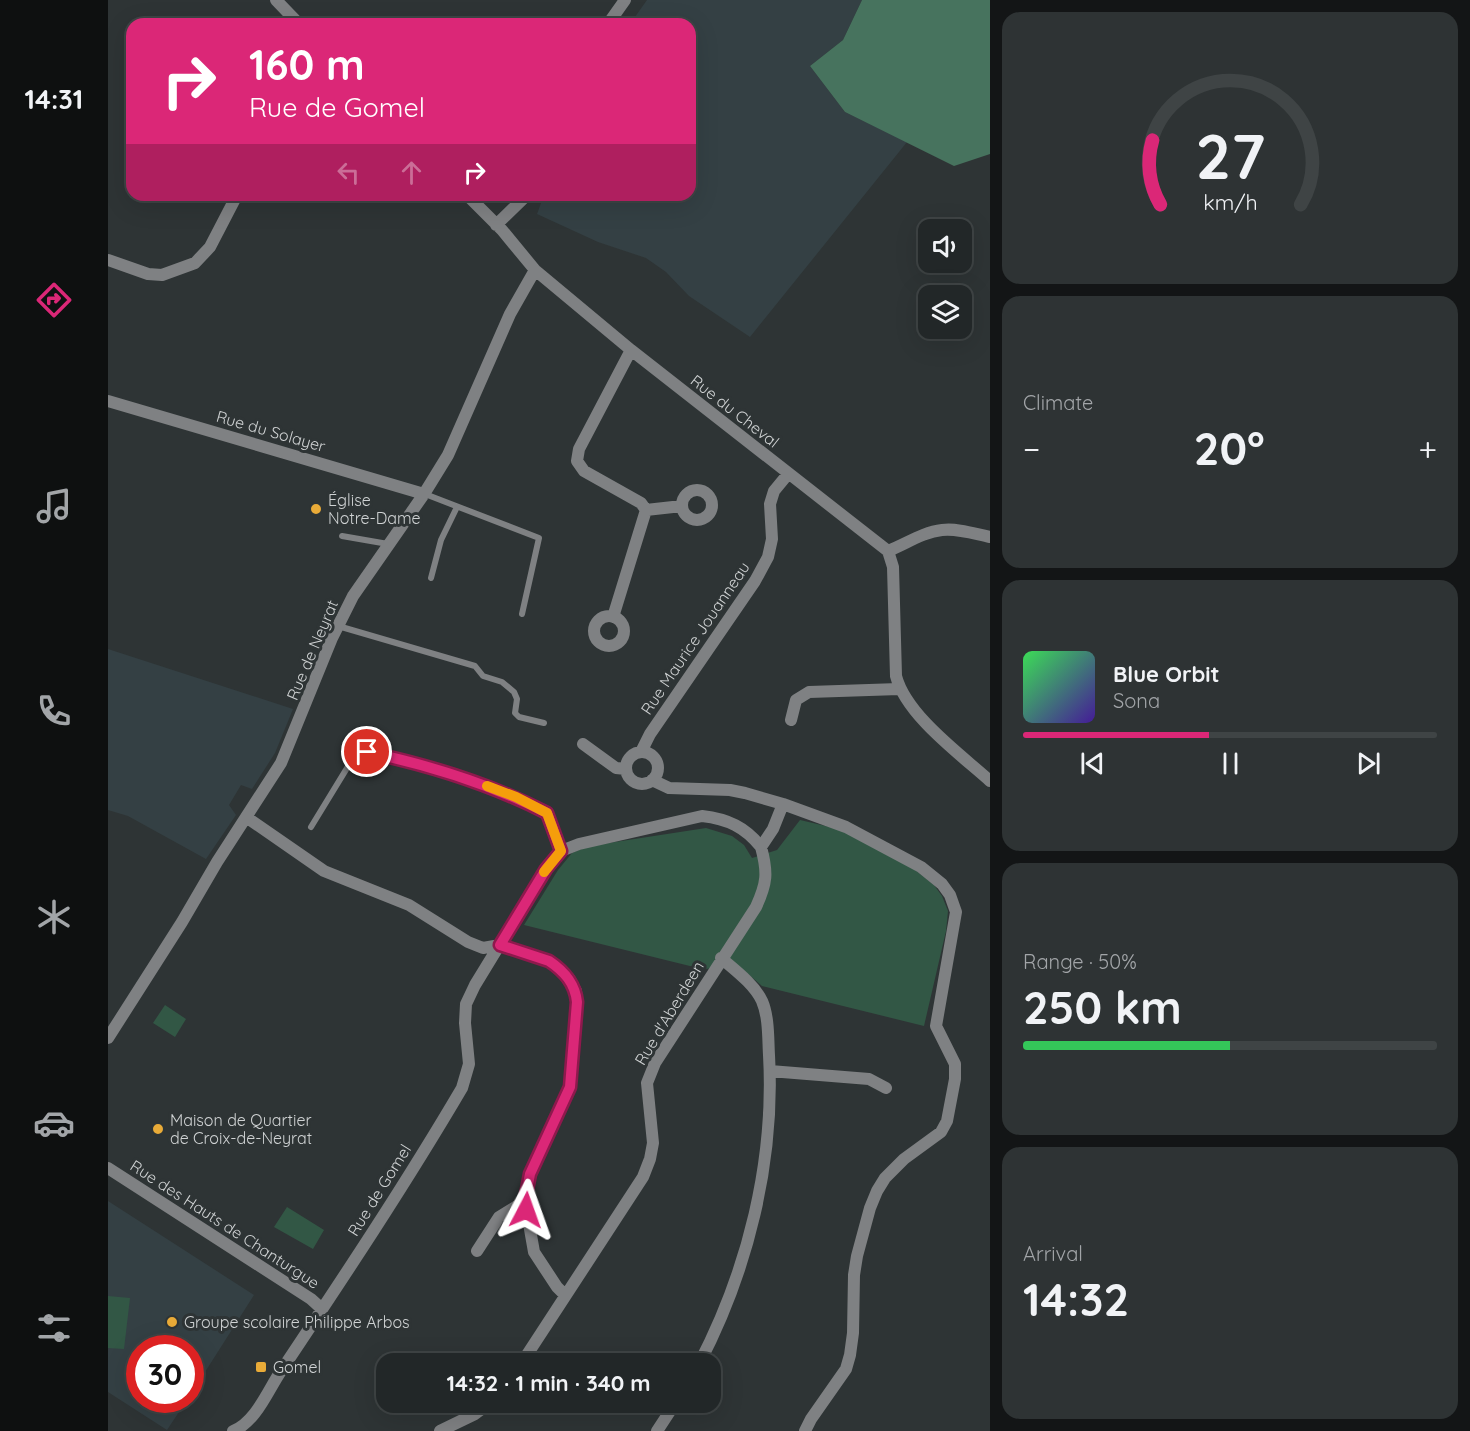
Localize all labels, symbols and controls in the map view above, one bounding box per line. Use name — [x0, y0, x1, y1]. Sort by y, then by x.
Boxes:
text: 160 m — [249, 38, 365, 91]
icon: right — [150, 42, 228, 120]
text: 14:31 — [25, 82, 83, 116]
text: Rue de Gomel — [249, 90, 425, 124]
text: 27 — [1195, 117, 1265, 195]
icon: left — [332, 156, 365, 189]
icon: ahead — [395, 156, 428, 189]
icon: right — [458, 156, 491, 189]
text: km/h — [1203, 189, 1257, 215]
map controls — [918, 219, 972, 339]
button: sound — [918, 219, 972, 273]
icon: directions — [33, 279, 75, 321]
button: layers — [918, 285, 972, 339]
street label: Rue du Cheval — [687, 370, 783, 452]
text: Climate — [1023, 390, 1093, 415]
street label: Rue du Solayer — [214, 406, 328, 456]
text: 20° — [1194, 420, 1265, 476]
text: − — [1023, 428, 1040, 469]
text: + — [1418, 428, 1437, 469]
icon: music — [33, 485, 75, 527]
place label: Église Notre-Dame — [328, 490, 421, 528]
marker: Église Notre-Dame — [309, 502, 323, 516]
street label: Rue Maurice Jouanneau — [636, 558, 754, 718]
street label: Rue de Neyrat — [282, 597, 342, 703]
text: Blue Orbit — [1113, 660, 1219, 688]
text: Sona — [1113, 688, 1160, 713]
icon: phone — [33, 690, 75, 732]
pin — [341, 726, 392, 777]
icon: arrive — [350, 735, 383, 768]
icon: previous — [1076, 747, 1109, 780]
icon: pause — [1214, 747, 1247, 780]
icon: next — [1352, 747, 1385, 780]
icon: climate — [33, 896, 75, 938]
text: Range · 50% — [1023, 949, 1137, 974]
street label: Rue d'Aberdeen — [630, 957, 708, 1069]
text: 250 km — [1023, 979, 1182, 1035]
icon: car — [33, 1102, 75, 1144]
place label: Maison de Quartier de Croix-de-Neyrat — [170, 1110, 312, 1148]
marker: Maison de Quartier de Croix-de-Neyrat — [151, 1122, 165, 1136]
street label: Rue de Gomel — [343, 1140, 415, 1240]
street label: Rue des Hauts de Chanturgue — [127, 1155, 323, 1293]
position arrow — [494, 1178, 558, 1242]
text: Arrival — [1023, 1241, 1083, 1266]
text: 14:32 — [1023, 1271, 1129, 1327]
icon: filters — [33, 1307, 75, 1349]
place label: Groupe scolaire Philippe Arbos — [184, 1312, 410, 1332]
marker: Groupe scolaire Philippe Arbos — [165, 1315, 179, 1329]
speed limit sign: 30 — [126, 1335, 204, 1413]
place label: Gomel — [273, 1357, 321, 1377]
marker: Gomel — [254, 1360, 268, 1374]
text: 14:32 · 1 min · 340 m — [446, 1369, 651, 1397]

